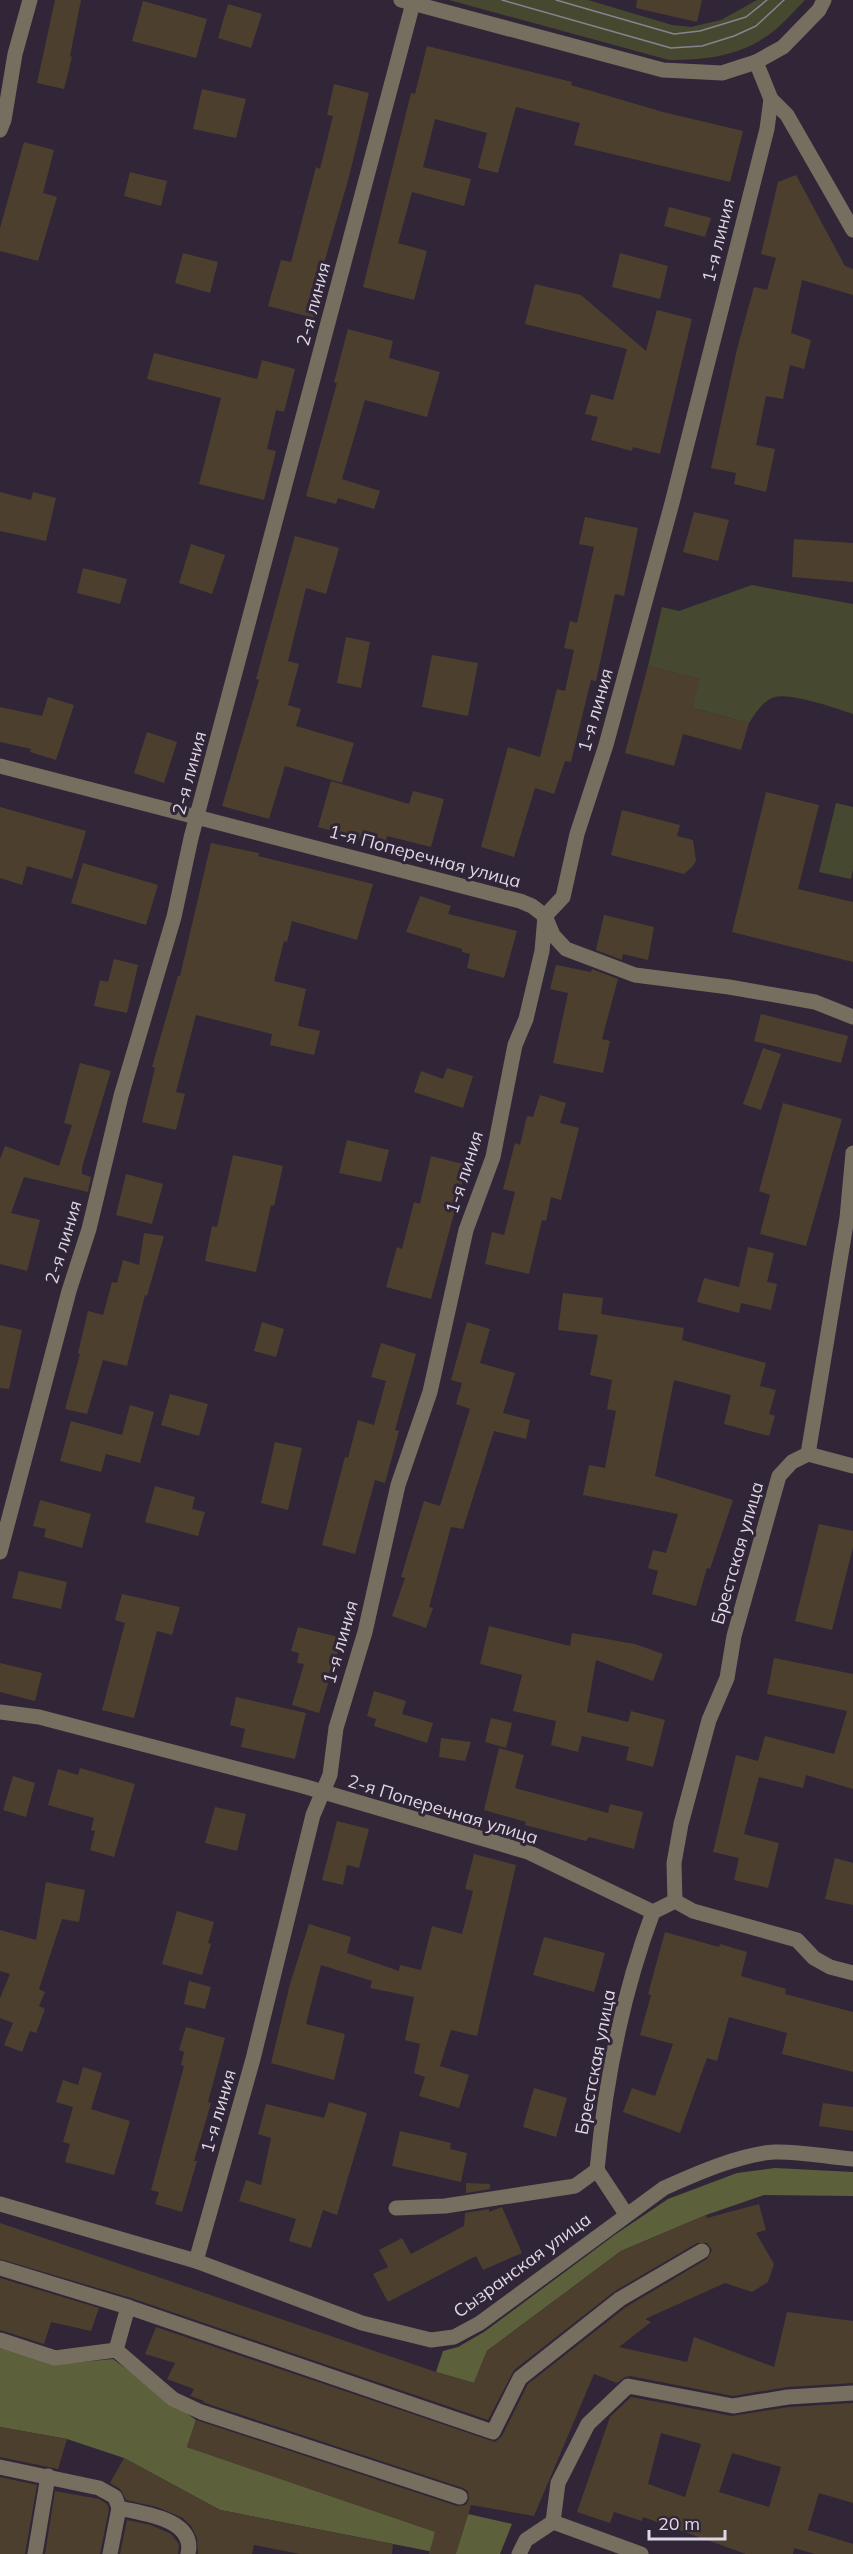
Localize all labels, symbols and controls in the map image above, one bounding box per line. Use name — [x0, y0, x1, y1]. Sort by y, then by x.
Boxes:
street label: 1-я линия — [696, 196, 740, 284]
street label: 2-я линия — [291, 260, 335, 348]
street label: 1-я линия — [572, 666, 618, 754]
street label: 2-я линия — [167, 729, 211, 817]
street label: 1-я Поперечная улица — [326, 819, 524, 893]
street label: 1-я линия — [440, 1128, 488, 1216]
street label: 2-я линия — [39, 1198, 87, 1286]
street label: Брестская улица — [706, 1479, 768, 1627]
street label: 1-я линия — [317, 1598, 363, 1686]
street label: 2-я Поперечная улица — [345, 1769, 541, 1849]
street label: Брестская улица — [570, 1988, 620, 2136]
street label: 1-я линия — [195, 2067, 241, 2155]
street label: Сызранская улица — [449, 2207, 595, 2323]
scale bar — [649, 2503, 726, 2541]
text: 20 m — [658, 2512, 700, 2535]

